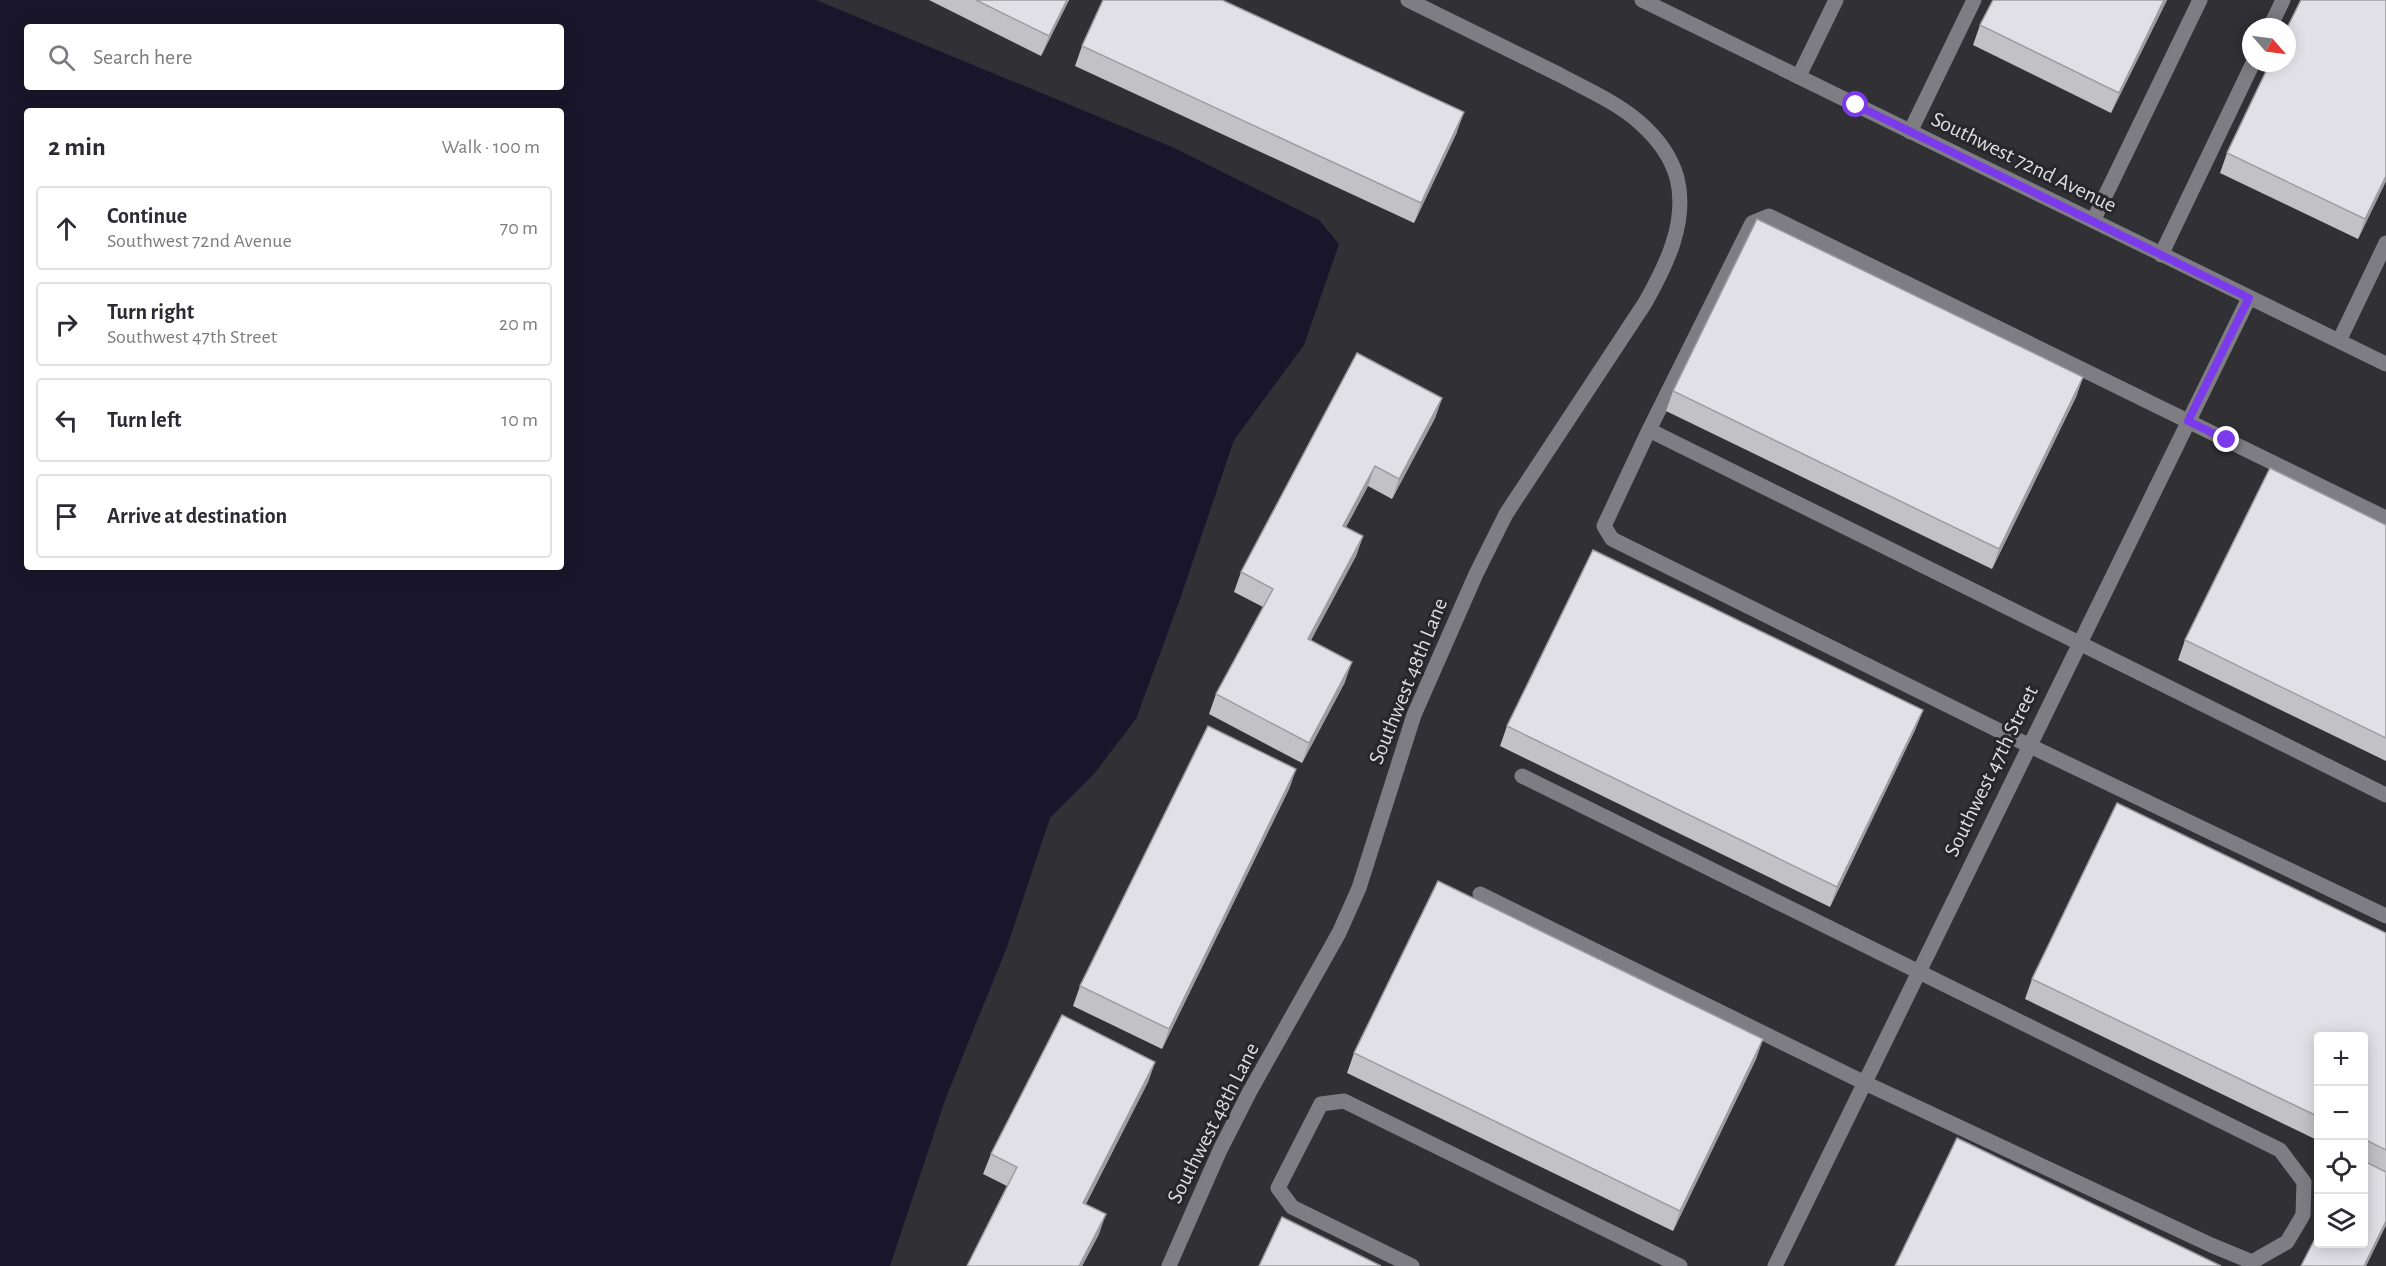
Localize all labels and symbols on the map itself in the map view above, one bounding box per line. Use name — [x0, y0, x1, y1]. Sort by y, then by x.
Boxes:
north arrow — [2242, 18, 2296, 72]
route start — [1842, 91, 1868, 117]
street label: Southwest 72nd Avenue — [1928, 108, 2120, 216]
route end — [2213, 426, 2239, 452]
street label: Southwest 48th Lane — [1365, 595, 1451, 767]
street label: Southwest 47th Street — [1940, 682, 2042, 860]
street label: Southwest 48th Lane — [1163, 1039, 1263, 1207]

